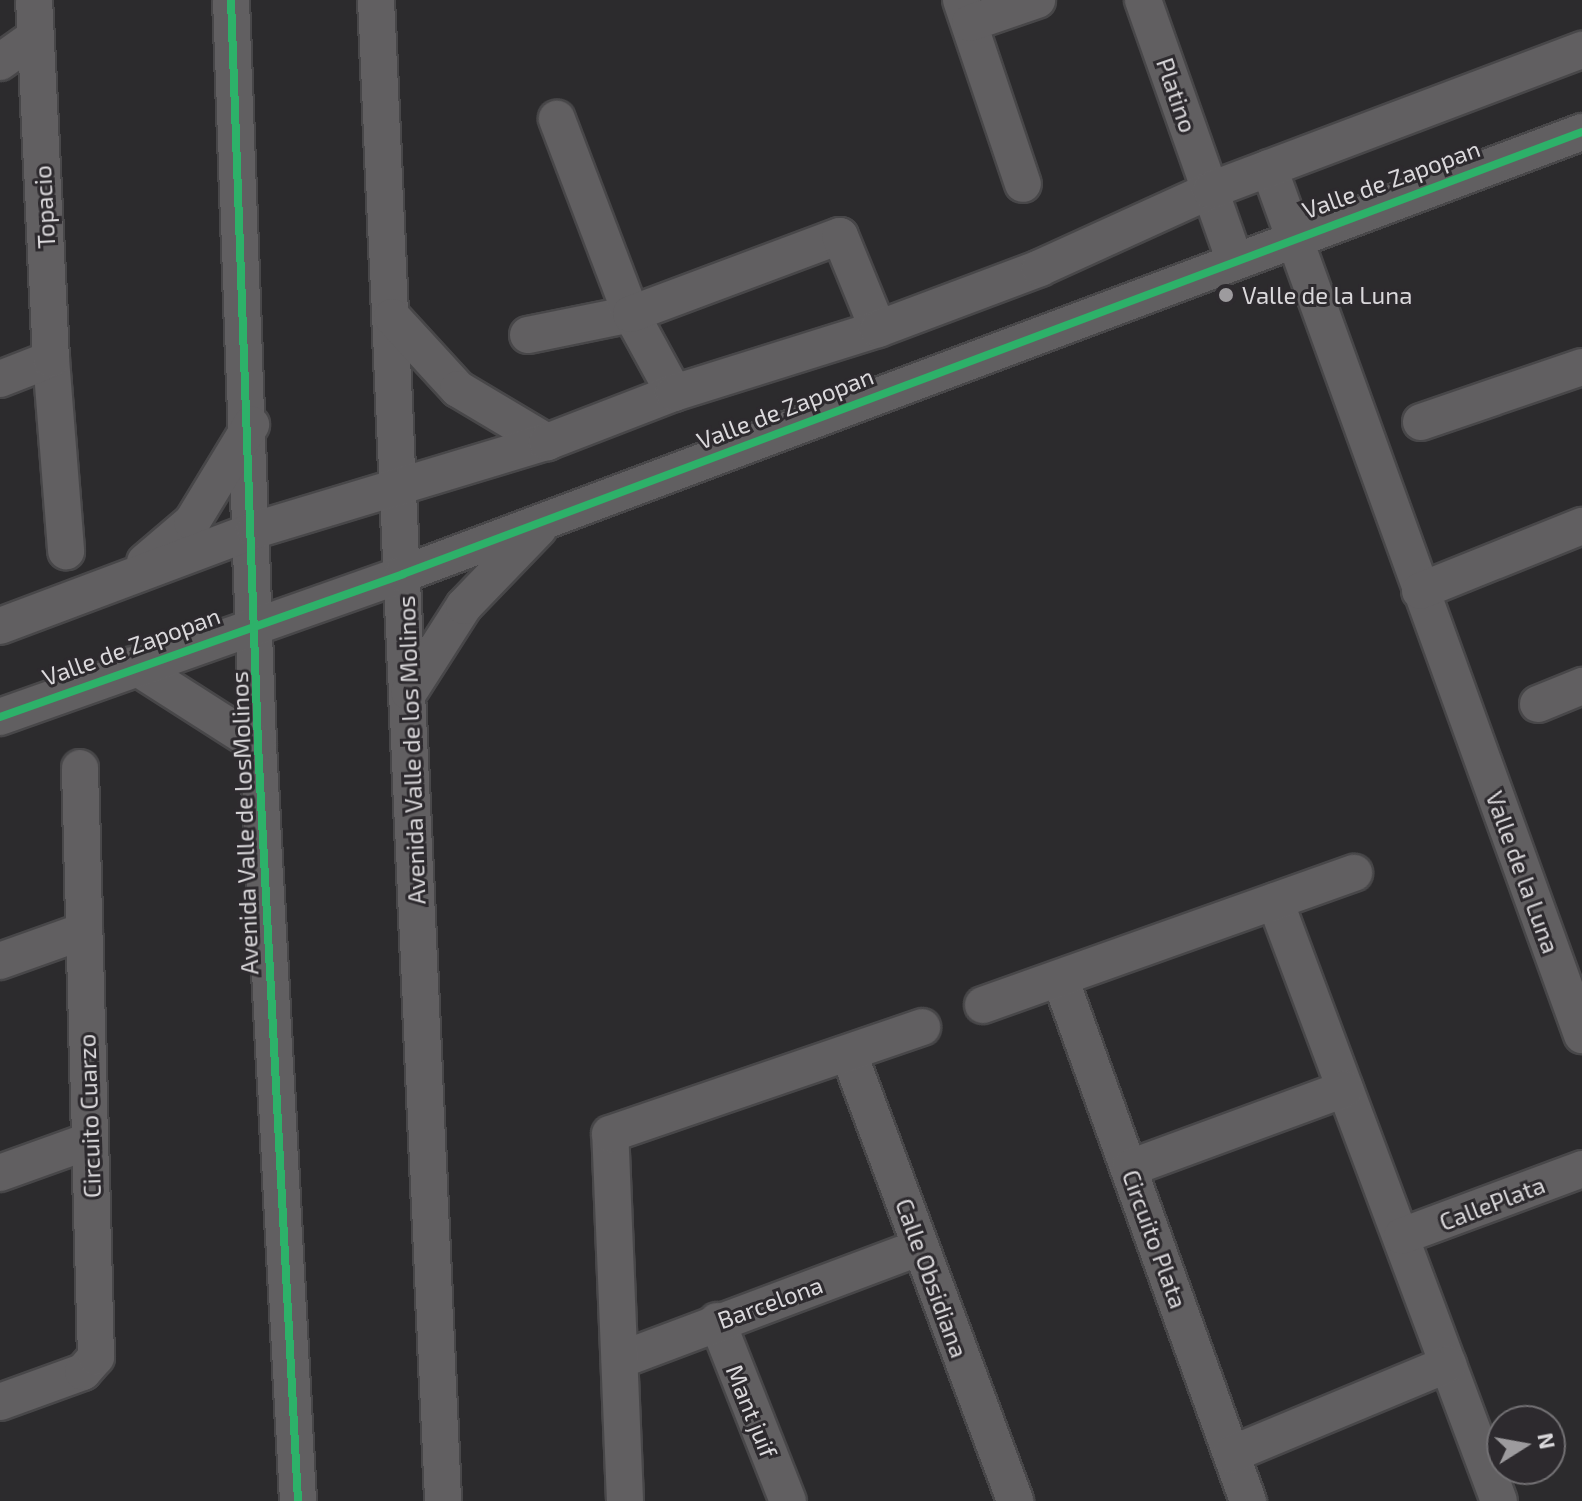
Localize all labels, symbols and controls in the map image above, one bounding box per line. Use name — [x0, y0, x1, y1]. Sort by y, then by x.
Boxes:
street label: Platino — [1151, 54, 1203, 136]
street label: Valle de Zapopan — [1298, 133, 1484, 225]
street label: Topacio — [27, 165, 61, 249]
place label: Valle de la Luna — [1242, 281, 1412, 309]
marker: Valle de la Luna — [1217, 286, 1235, 304]
street label: Valle de Zapopan — [693, 361, 877, 455]
street label: Avenida Valle de los Molinos — [391, 595, 431, 905]
street label: Valle de Zapopan — [38, 600, 224, 692]
street label: Avenida Valle de losMolinos — [224, 671, 264, 975]
street label: Valle de la Luna — [1480, 787, 1566, 957]
street label: Circuito Cuarzo — [72, 1033, 106, 1199]
street label: Circuito Plata — [1117, 1166, 1193, 1312]
street label: CallePlata — [1435, 1170, 1549, 1236]
street label: Calle Obsidiana — [890, 1195, 974, 1361]
street label: Barcelona — [714, 1270, 826, 1334]
street label: Mant juif — [720, 1360, 784, 1462]
north arrow — [1486, 1405, 1566, 1485]
text: N — [1533, 1431, 1562, 1451]

